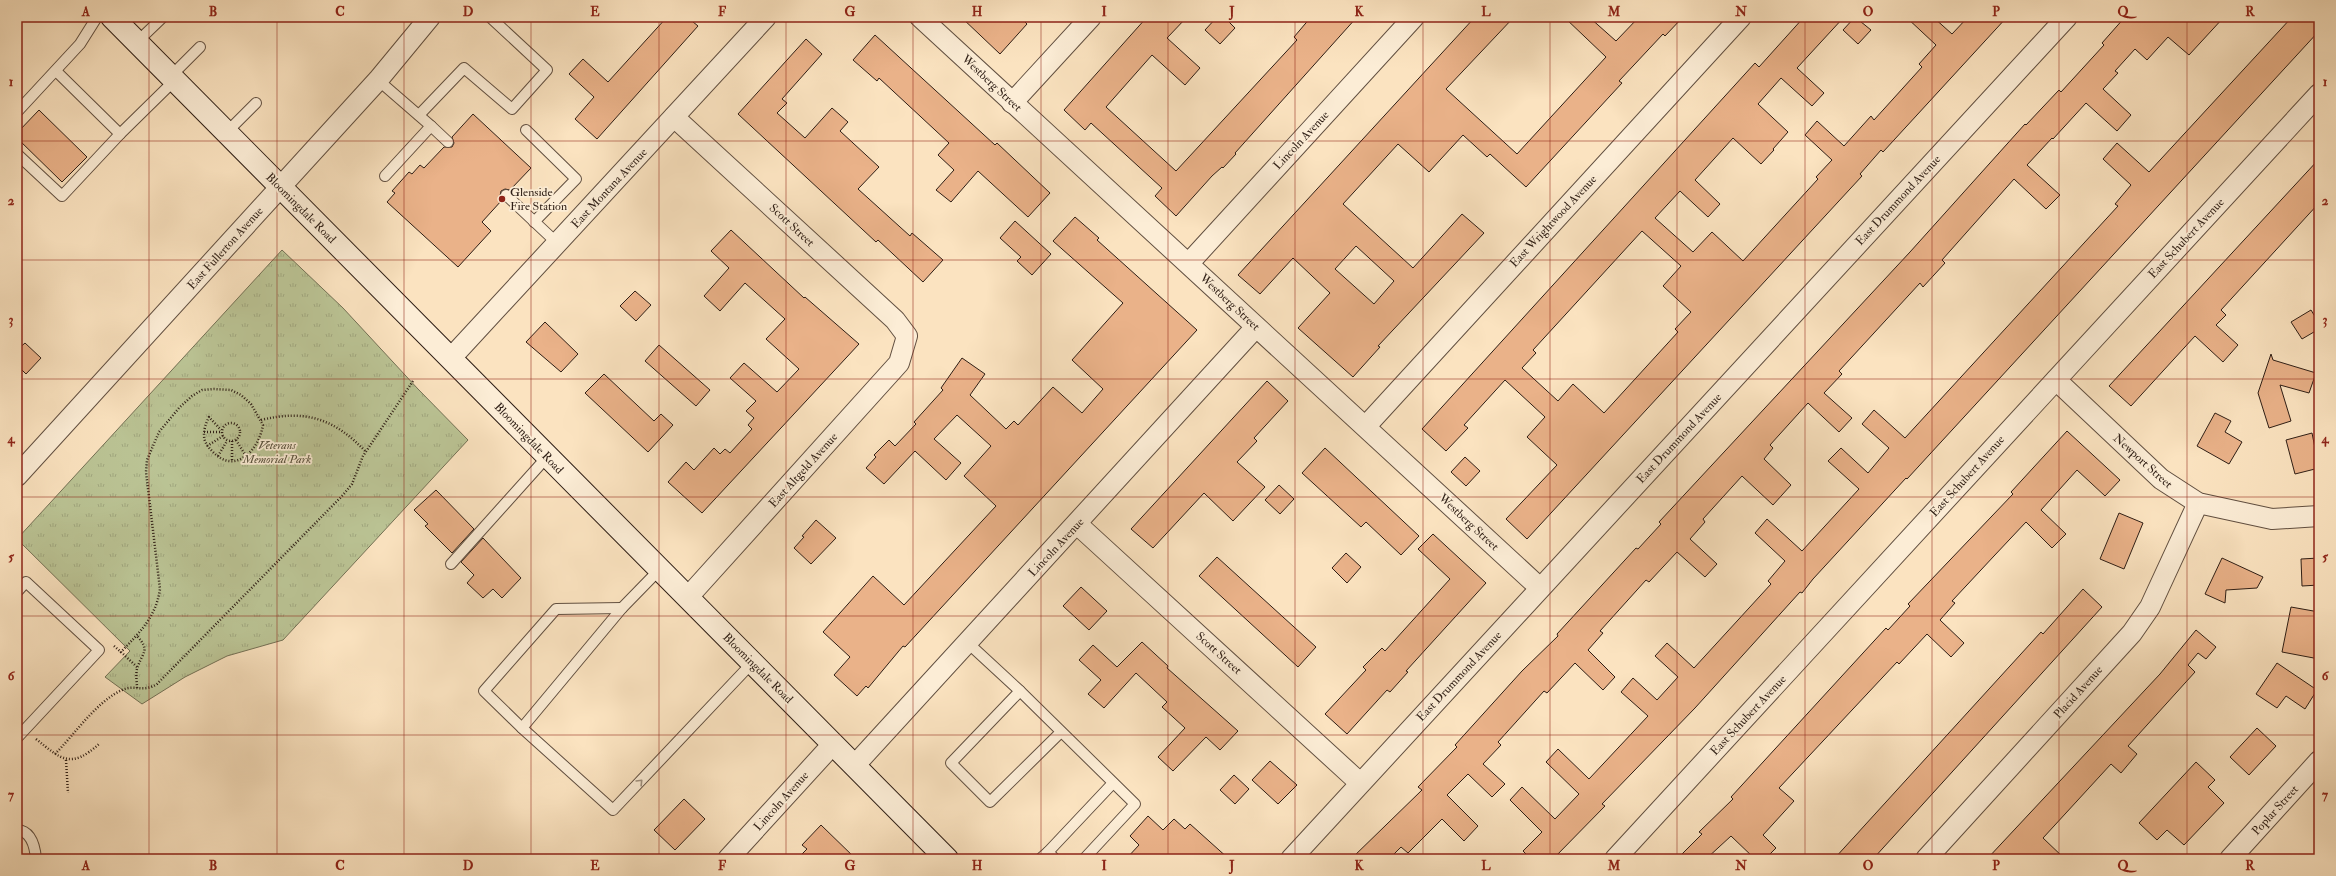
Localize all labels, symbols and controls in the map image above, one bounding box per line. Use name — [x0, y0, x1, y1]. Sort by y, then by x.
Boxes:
text: A — [81, 4, 91, 20]
text: B — [209, 4, 217, 20]
text: C — [335, 4, 345, 20]
text: D — [463, 4, 474, 20]
text: E — [590, 4, 600, 20]
text: F — [718, 4, 727, 20]
text: G — [845, 4, 856, 20]
text: H — [972, 4, 983, 20]
text: I — [1101, 4, 1107, 20]
text: J — [1228, 4, 1235, 21]
text: K — [1354, 4, 1364, 20]
text: L — [1481, 4, 1491, 20]
text: M — [1607, 4, 1621, 20]
text: N — [1734, 4, 1747, 20]
text: O — [1863, 4, 1874, 20]
text: P — [1992, 4, 2000, 20]
text: Q — [2118, 4, 2138, 20]
text: R — [2245, 4, 2255, 20]
street label: Westberg Street — [958, 51, 1025, 115]
text: 1 — [9, 74, 14, 90]
text: 1 — [2323, 74, 2328, 90]
street label: Lincoln Avenue — [1270, 108, 1332, 173]
street label: East Montana Avenue — [568, 145, 651, 232]
street label: East Drummond Avenue — [1853, 152, 1944, 249]
street label: Bloomingdale Road — [262, 170, 339, 247]
street label: East Wrightwood Avenue — [1507, 172, 1600, 271]
place label: Glenside Fire Station — [510, 185, 567, 214]
text: 2 — [8, 193, 15, 209]
text: 2 — [2322, 193, 2329, 209]
marker: Glenside Fire Station — [497, 194, 507, 204]
street label: East Schubert Avenue — [2145, 195, 2227, 282]
street label: Scott Street — [766, 201, 818, 250]
street label: East Fullerton Avenue — [184, 204, 266, 293]
street label: Westberg Street — [1196, 270, 1263, 334]
text: 3 — [9, 312, 14, 328]
text: 3 — [2323, 312, 2328, 328]
street label: East Drummond Avenue — [1634, 390, 1725, 487]
street label: Bloomingdale Road — [491, 400, 567, 477]
street label: East Altgeld Avenue — [766, 430, 841, 511]
text: 4 — [6, 431, 15, 447]
street label: Newport Street — [2110, 431, 2175, 492]
text: 4 — [2320, 431, 2329, 447]
street label: East Schubert Avenue — [1927, 432, 2008, 520]
park label: Veterans Memorial Park — [242, 438, 311, 467]
street label: Westberg Street — [1435, 490, 1502, 554]
street label: Lincoln Avenue — [1025, 515, 1087, 580]
text: 5 — [8, 549, 14, 565]
text: 5 — [2322, 549, 2328, 565]
street label: East Drummond Avenue — [1414, 628, 1505, 725]
street label: Scott Street — [1193, 629, 1245, 678]
street label: Bloomingdale Road — [719, 630, 796, 707]
street label: Placid Avenue — [2051, 663, 2106, 722]
text: 6 — [8, 668, 16, 684]
text: 6 — [2322, 668, 2330, 684]
street label: East Schubert Avenue — [1707, 672, 1789, 759]
street label: Lincoln Avenue — [751, 768, 812, 834]
one-way arrow — [635, 779, 642, 787]
street label: Poplar Street — [2249, 782, 2302, 839]
text: 7 — [8, 787, 15, 803]
text: 7 — [2322, 787, 2329, 803]
text: A — [81, 858, 91, 874]
text: B — [209, 858, 217, 874]
text: C — [335, 858, 345, 874]
text: D — [463, 858, 474, 874]
text: E — [590, 858, 600, 874]
text: F — [718, 858, 727, 874]
text: G — [845, 858, 856, 874]
text: H — [972, 858, 983, 874]
text: I — [1101, 858, 1107, 874]
text: J — [1228, 858, 1235, 875]
text: K — [1354, 858, 1364, 874]
text: L — [1481, 858, 1491, 874]
text: M — [1607, 858, 1621, 874]
text: N — [1734, 858, 1747, 874]
text: O — [1863, 858, 1874, 874]
text: P — [1992, 858, 2000, 874]
text: Q — [2118, 858, 2138, 874]
text: R — [2245, 858, 2255, 874]

